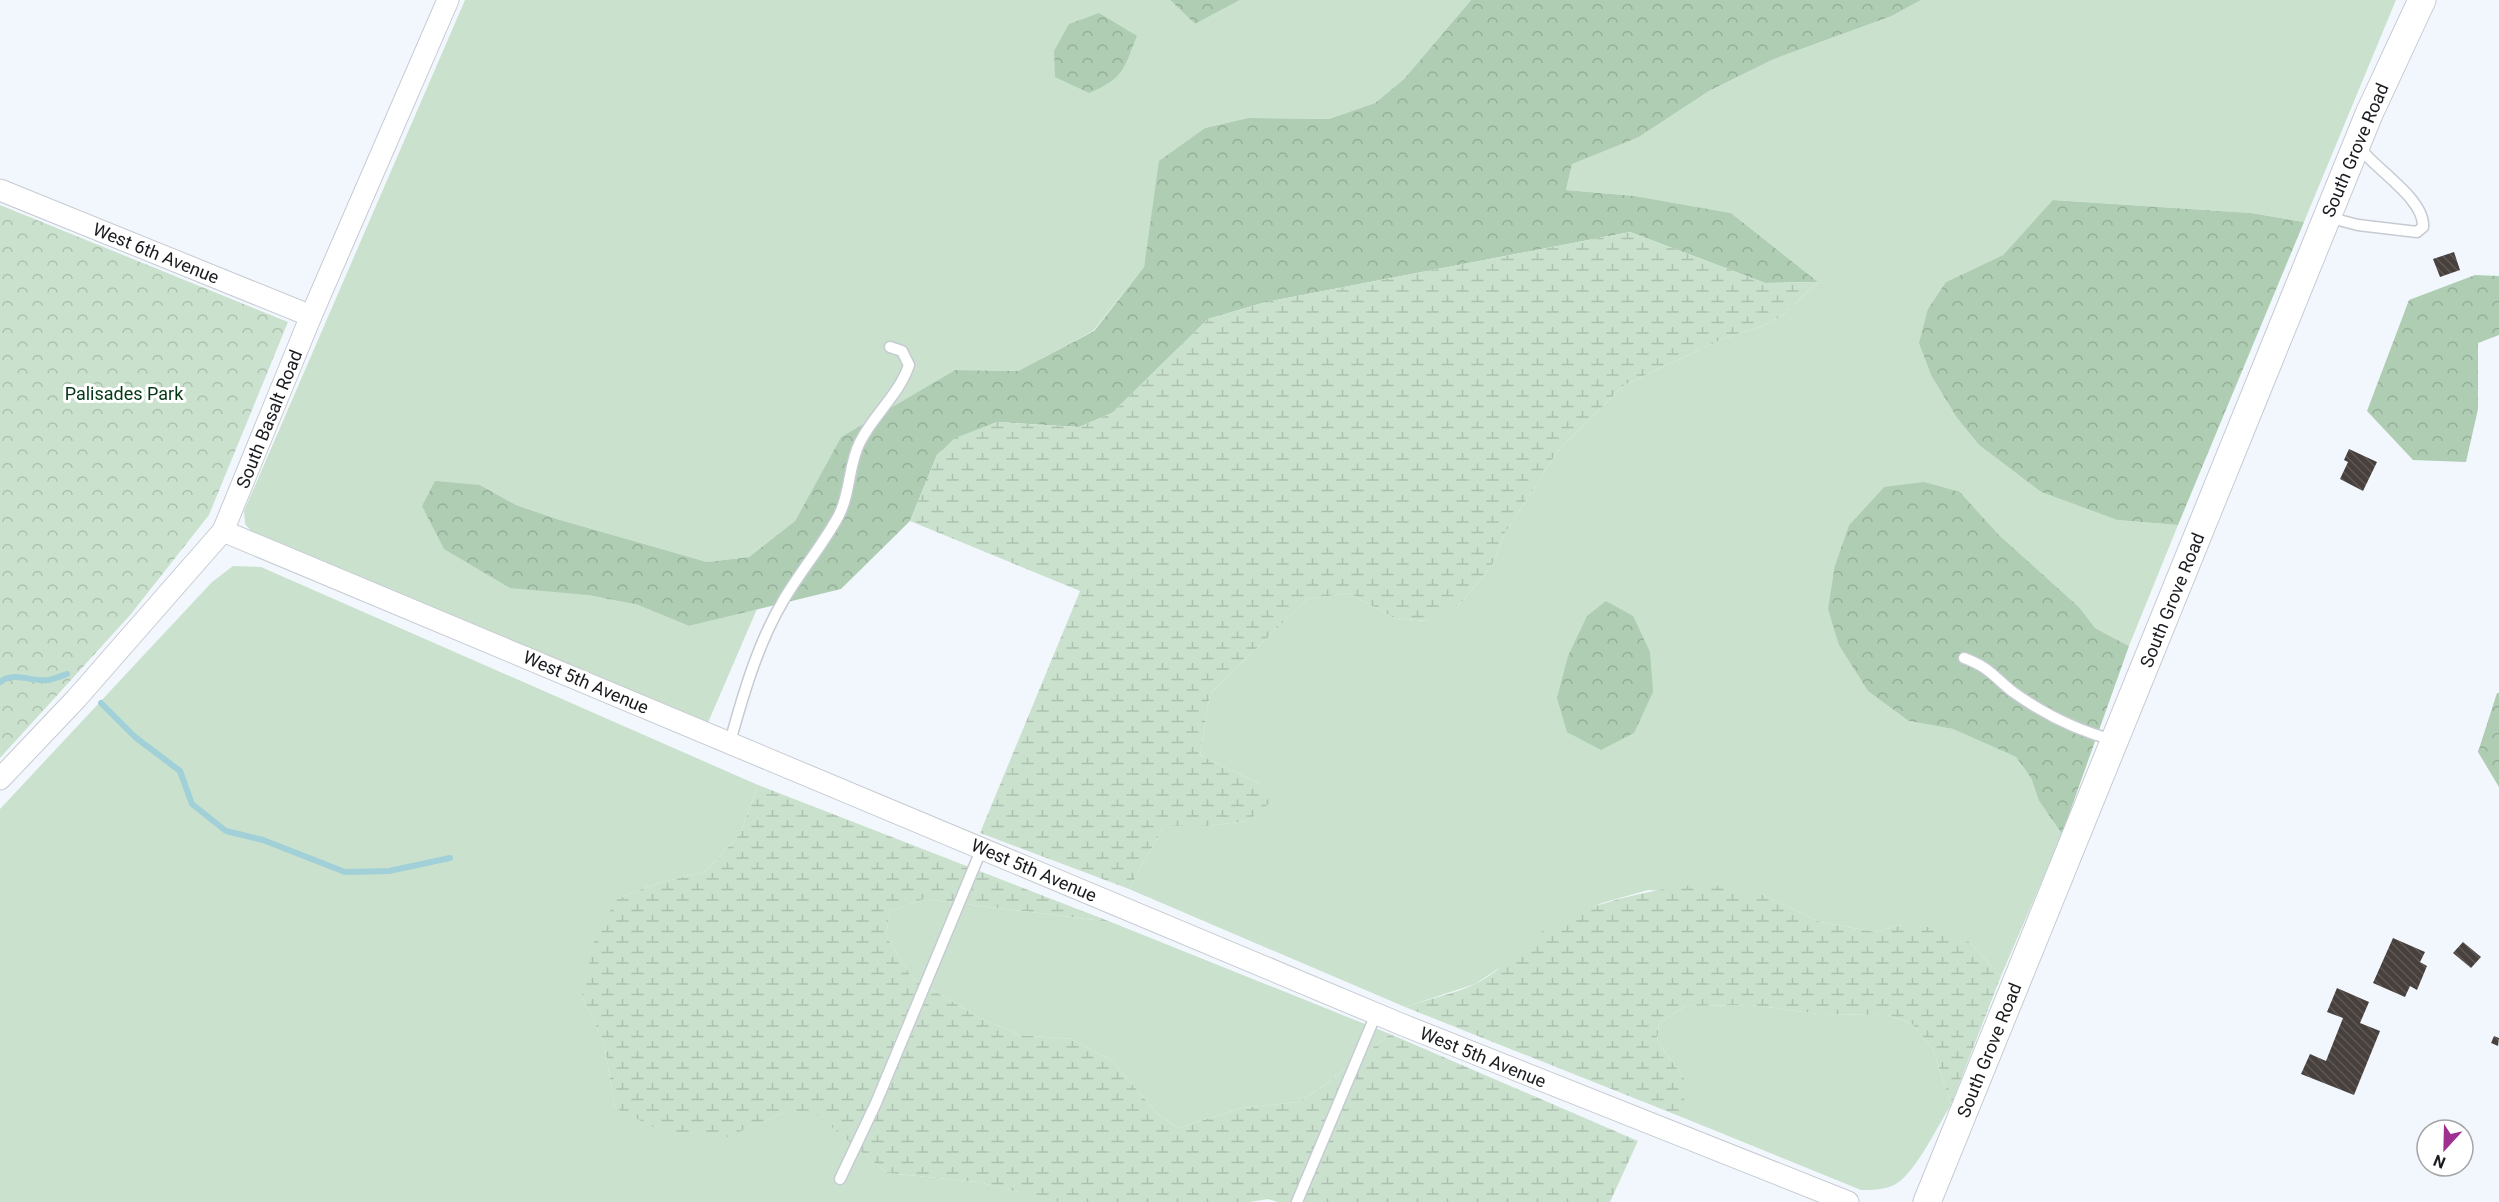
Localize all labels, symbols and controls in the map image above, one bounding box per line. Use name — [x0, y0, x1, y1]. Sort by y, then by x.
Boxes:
street label: South Grove Road — [2317, 80, 2393, 220]
street label: West 6th Avenue — [90, 218, 222, 288]
street label: South Basalt Road — [232, 347, 306, 491]
park label: Palisades Park — [65, 383, 184, 404]
street label: South Grove Road — [2135, 530, 2209, 670]
street label: West 5th Avenue — [520, 646, 652, 718]
street label: West 5th Avenue — [968, 834, 1100, 906]
street label: South Grove Road — [1952, 980, 2026, 1120]
street label: West 5th Avenue — [1417, 1022, 1549, 1092]
north arrow — [2415, 1118, 2475, 1178]
text: N — [2431, 1151, 2448, 1172]

